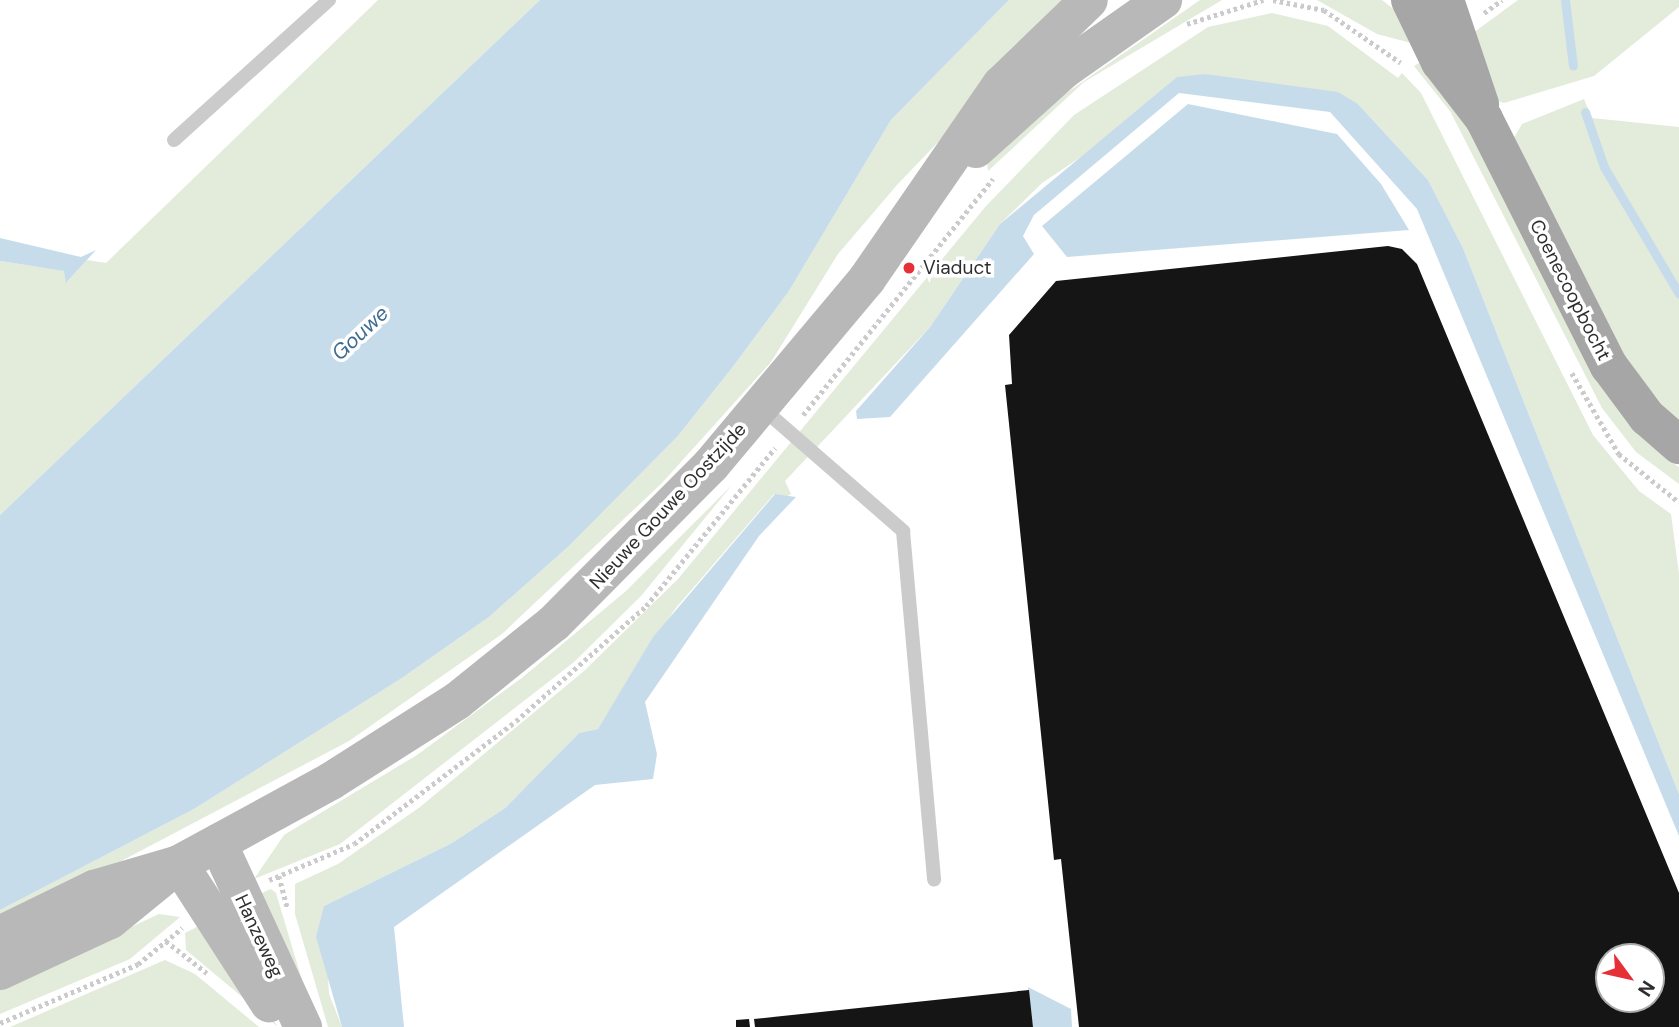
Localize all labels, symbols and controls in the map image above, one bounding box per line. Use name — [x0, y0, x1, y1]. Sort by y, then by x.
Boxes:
street label: Coenecoopbocht — [1525, 216, 1615, 364]
place label: Viaduct — [923, 257, 991, 279]
marker: Viaduct — [901, 260, 917, 276]
water label: Gouwe — [326, 300, 394, 366]
street label: Nieuwe Gouwe Oostzijde — [585, 418, 751, 594]
street label: Hanzeweg — [230, 891, 288, 981]
north arrow — [1595, 943, 1665, 1013]
text: N — [1632, 976, 1661, 1001]

